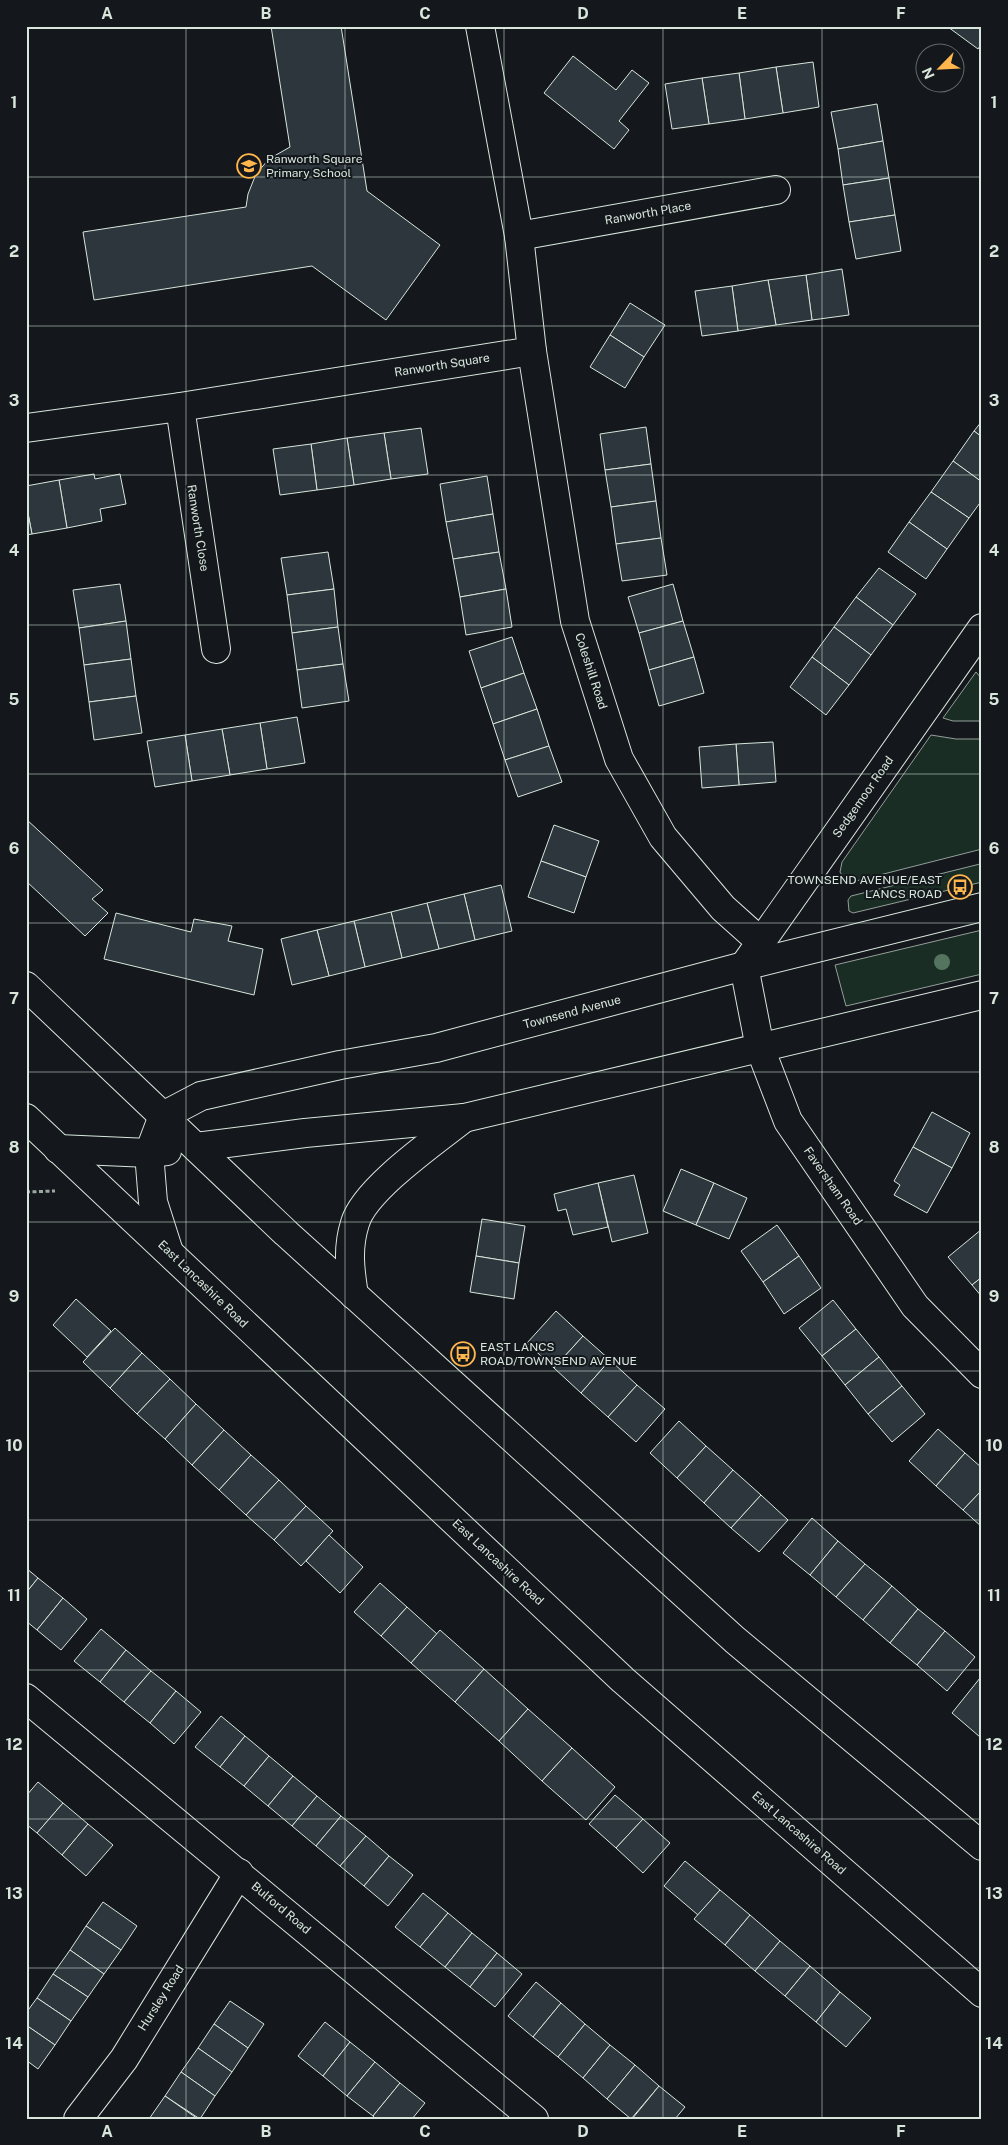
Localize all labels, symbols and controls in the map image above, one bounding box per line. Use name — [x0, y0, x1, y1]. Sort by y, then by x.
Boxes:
text: A — [101, 4, 113, 23]
text: B — [261, 4, 272, 23]
text: C — [419, 4, 431, 23]
text: D — [577, 4, 589, 23]
text: E — [737, 4, 747, 23]
text: F — [896, 4, 906, 23]
north arrow — [916, 42, 966, 92]
text: N — [919, 65, 938, 82]
text: 1 — [11, 93, 17, 112]
text: 1 — [991, 93, 997, 112]
place label: Ranworth Square Primary School — [266, 152, 363, 180]
school or university icon: Ranworth Square Primary School — [236, 153, 262, 179]
street label: Ranworth Place — [604, 198, 693, 227]
text: 2 — [9, 242, 19, 261]
text: 2 — [989, 242, 999, 261]
street label: Ranworth Square — [393, 351, 491, 379]
text: 3 — [9, 391, 19, 410]
text: 3 — [989, 391, 999, 410]
street label: Ranworth Close — [184, 484, 212, 573]
text: 4 — [9, 541, 20, 560]
text: 4 — [989, 541, 1000, 560]
street label: Coleshill Road — [572, 631, 610, 711]
text: 5 — [9, 690, 20, 709]
text: 5 — [989, 690, 1000, 709]
street label: Sedgemoor Road — [830, 754, 896, 840]
text: 6 — [9, 839, 19, 858]
text: 6 — [989, 839, 999, 858]
place label: TOWNSEND AVENUE/EAST LANCS ROAD — [788, 873, 942, 901]
bus stop icon: TOWNSEND AVENUE/EAST LANCS ROAD — [947, 874, 973, 900]
text: 7 — [9, 989, 19, 1008]
text: 7 — [989, 989, 999, 1008]
street label: Townsend Avenue — [522, 992, 622, 1032]
text: 8 — [9, 1138, 20, 1157]
text: 8 — [989, 1138, 1000, 1157]
street label: Faversham Road — [801, 1144, 865, 1228]
street label: East Lancashire Road — [155, 1237, 251, 1331]
text: 9 — [9, 1287, 19, 1306]
text: 9 — [989, 1287, 999, 1306]
place label: EAST LANCS ROAD/TOWNSEND AVENUE — [480, 1340, 637, 1368]
bus stop icon: EAST LANCS ROAD/TOWNSEND AVENUE — [450, 1341, 476, 1367]
text: 10 — [5, 1436, 23, 1455]
text: 10 — [985, 1436, 1003, 1455]
street label: East Lancashire Road — [450, 1516, 546, 1608]
text: 11 — [7, 1586, 21, 1605]
text: 11 — [987, 1586, 1001, 1605]
text: 12 — [5, 1735, 23, 1754]
text: 12 — [985, 1735, 1003, 1754]
street label: East Lancashire Road — [749, 1789, 849, 1877]
street label: Bulford Road — [249, 1879, 313, 1937]
text: 13 — [5, 1884, 23, 1903]
text: 13 — [985, 1884, 1003, 1903]
street label: Hursley Road — [135, 1963, 187, 2033]
text: 14 — [5, 2034, 23, 2053]
text: 14 — [985, 2034, 1003, 2053]
text: A — [101, 2122, 113, 2141]
text: B — [261, 2122, 272, 2141]
text: C — [419, 2122, 431, 2141]
text: D — [577, 2122, 589, 2141]
text: E — [737, 2122, 747, 2141]
text: F — [896, 2122, 906, 2141]

